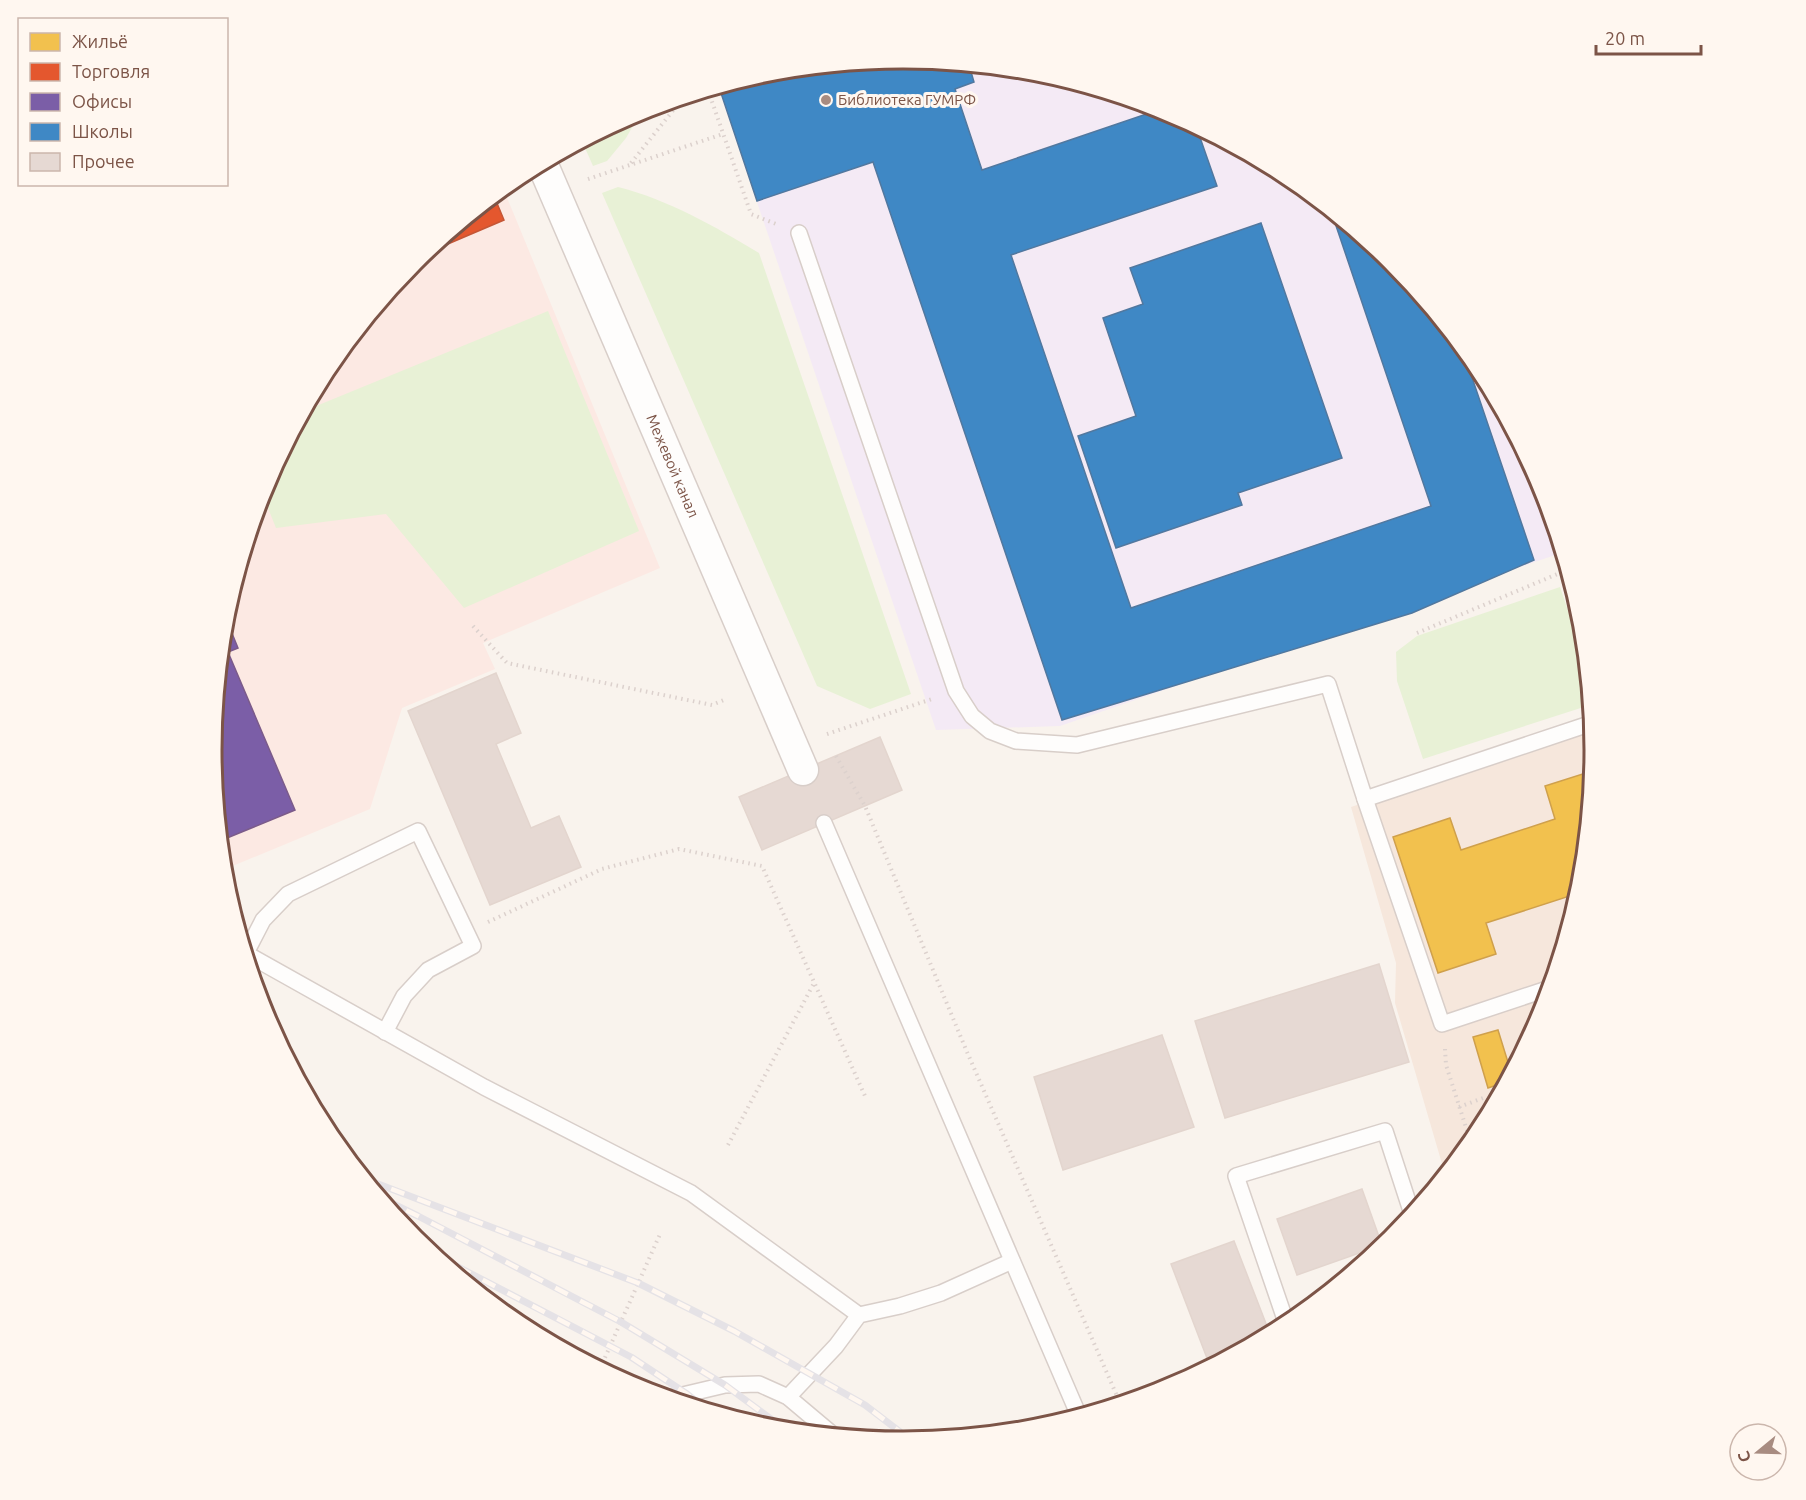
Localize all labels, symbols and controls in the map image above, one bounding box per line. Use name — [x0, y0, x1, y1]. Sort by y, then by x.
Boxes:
legend — [18, 18, 228, 186]
scale bar — [1596, 18, 1701, 56]
text: 20 m — [1605, 28, 1645, 48]
text: Жильё — [72, 31, 128, 51]
text: Торговля — [72, 61, 150, 81]
text: Офисы — [72, 91, 132, 111]
place label: Библиотека ГУМРФ — [838, 91, 976, 108]
marker: Библиотека ГУМРФ — [819, 93, 833, 107]
text: Школы — [72, 121, 133, 141]
text: Прочее — [72, 151, 135, 171]
street label: Межевой канал — [643, 412, 702, 520]
north arrow — [1728, 1422, 1788, 1482]
text: С — [1734, 1449, 1754, 1465]

